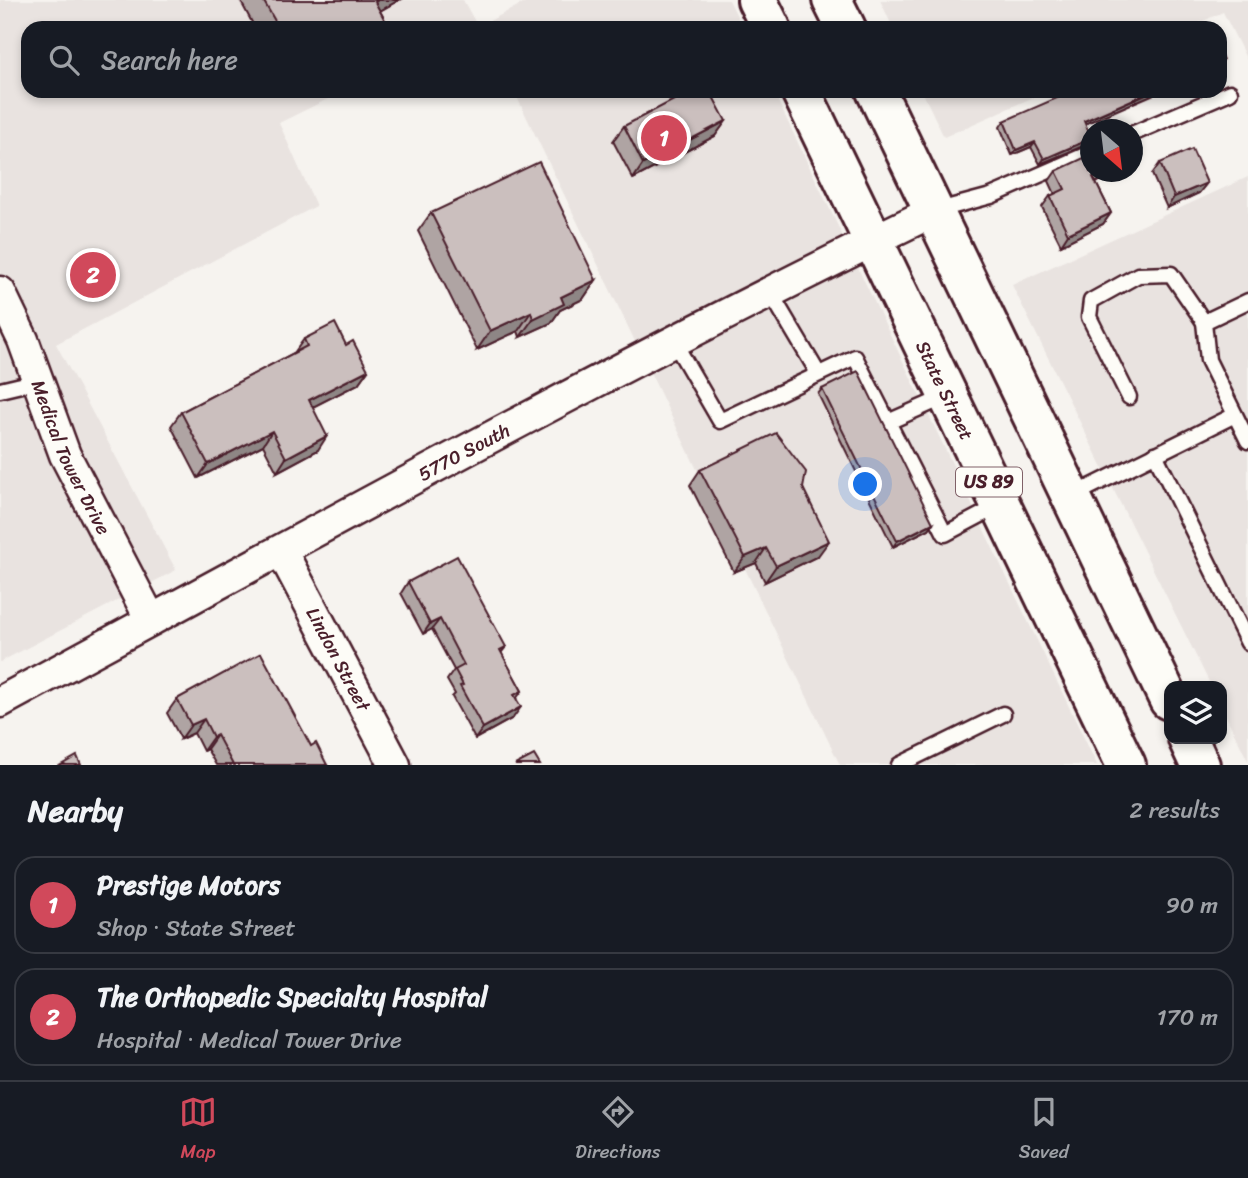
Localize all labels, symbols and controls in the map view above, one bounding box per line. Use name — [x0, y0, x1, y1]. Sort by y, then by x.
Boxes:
search box — [21, 21, 1227, 98]
text: Search here — [101, 37, 238, 83]
icon: search — [45, 41, 83, 79]
pin: 1 — [641, 112, 687, 164]
north arrow — [1080, 119, 1143, 182]
pin: 2 — [70, 249, 116, 301]
street label: State Street — [907, 334, 983, 446]
street label: Medical Tower Drive — [22, 375, 120, 541]
street label: 5770 South — [412, 413, 516, 490]
your location — [848, 467, 882, 501]
road number: US 89 — [956, 468, 1022, 496]
street label: Lindon Street — [297, 601, 381, 718]
map controls — [1164, 681, 1227, 744]
button: layers — [1164, 681, 1227, 744]
text: Nearby — [28, 784, 123, 838]
text: 2 results — [1129, 790, 1220, 831]
text: Prestige Motors — [97, 862, 280, 908]
text: 1 — [48, 885, 58, 926]
text: 90 m — [1166, 885, 1218, 926]
text: Shop · State Street — [97, 908, 295, 949]
text: The Orthopedic Specialty Hospital — [97, 974, 488, 1020]
text: 2 — [46, 997, 60, 1038]
text: 170 m — [1157, 997, 1218, 1038]
text: Hospital · Medical Tower Drive — [97, 1020, 402, 1061]
tab: Map — [179, 1093, 217, 1168]
tab: Directions — [575, 1093, 661, 1168]
tab: Saved — [1019, 1093, 1069, 1168]

